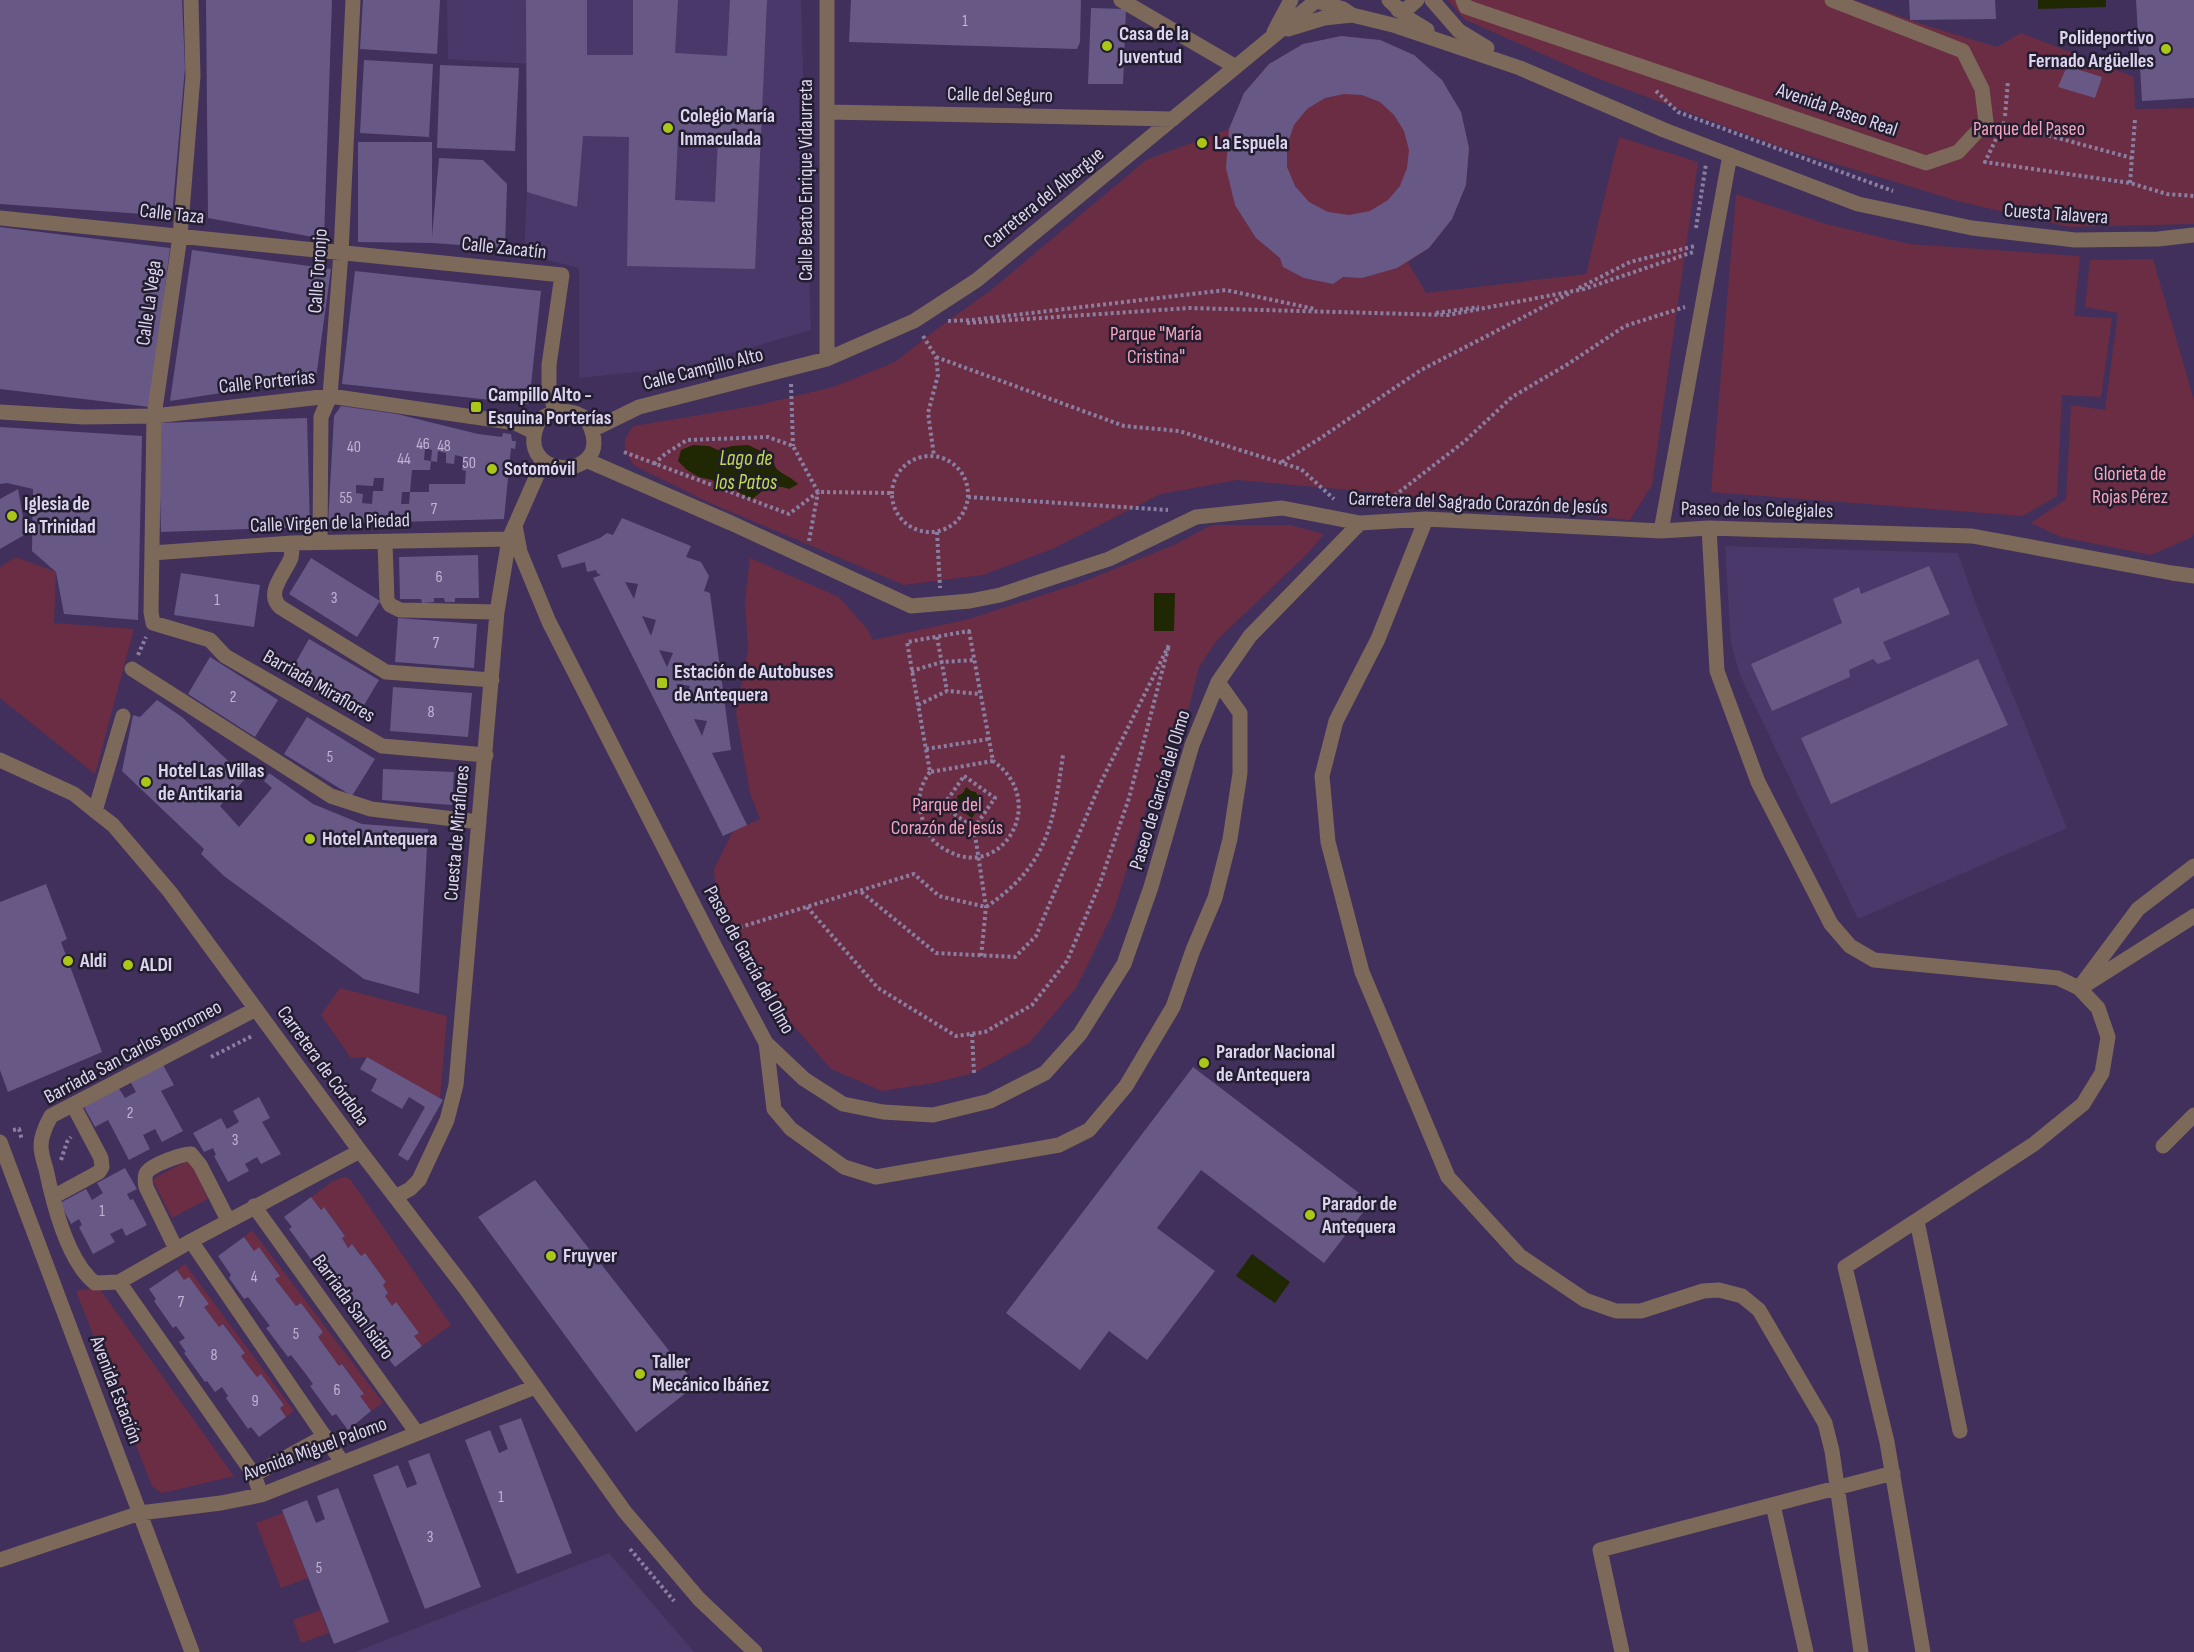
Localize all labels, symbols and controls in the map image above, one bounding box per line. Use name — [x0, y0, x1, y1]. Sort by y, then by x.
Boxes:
house number: 1 — [962, 12, 968, 31]
place label: Casa de la Juventud — [1118, 22, 1189, 69]
place label: Polideportivo Fernado Argüelles — [2028, 26, 2154, 73]
marker: Casa de la Juventud — [1100, 39, 1114, 53]
marker: Polideportivo Fernado Argüelles — [2159, 42, 2173, 56]
street label: Avenida Paseo Real — [1772, 78, 1901, 142]
street label: Calle Beato Enrique Vidaurreta — [794, 79, 818, 281]
street label: Calle del Seguro — [947, 82, 1053, 108]
place label: Colegio María Inmaculada — [680, 104, 775, 151]
park label: Parque del Paseo — [1973, 117, 2085, 141]
marker: Colegio María Inmaculada — [661, 121, 675, 135]
place label: La Espuela — [1214, 131, 1288, 155]
marker: La Espuela — [1195, 136, 1209, 150]
street label: Carretera del Albergue — [979, 142, 1109, 254]
street label: Cuesta Talavera — [2003, 198, 2109, 230]
street label: Calle Taza — [138, 199, 206, 229]
street label: Calle Toronjo — [303, 228, 333, 314]
street label: Calle Zacatín — [460, 232, 548, 264]
street label: Calle La Vega — [131, 259, 167, 347]
park label: Parque "María Cristina" — [1110, 322, 1202, 369]
street label: Calle Campillo Alto — [640, 342, 766, 396]
street label: Calle Porterías — [218, 365, 316, 399]
place label: Campillo Alto - Esquina Porterías — [488, 383, 612, 430]
marker: Campillo Alto - Esquina Porterías — [469, 400, 483, 414]
house number: 46 — [416, 435, 430, 454]
house number: 48 — [437, 437, 451, 456]
house number: 40 — [347, 438, 361, 457]
water label: Lago de los Patos — [715, 446, 778, 495]
house number: 44 — [397, 450, 411, 469]
house number: 50 — [462, 454, 476, 473]
place label: Sotomóvil — [504, 457, 575, 481]
marker: Sotomóvil — [485, 462, 499, 476]
park label: Glorieta de Rojas Pérez — [2092, 462, 2168, 509]
street label: Carretera del Sagrado Corazón de Jesús — [1348, 486, 1608, 520]
house number: 55 — [340, 489, 352, 508]
place label: Iglesia de la Trinidad — [24, 492, 96, 539]
street label: Paseo de los Colegiales — [1681, 497, 1833, 523]
house number: 7 — [431, 500, 438, 519]
street label: Calle Virgen de la Piedad — [250, 508, 410, 538]
marker: Iglesia de la Trinidad — [5, 509, 19, 523]
house number: 6 — [435, 568, 443, 587]
house number: 3 — [331, 589, 337, 608]
house number: 1 — [214, 591, 220, 610]
house number: 7 — [433, 634, 440, 653]
street label: Barriada Miraflores — [259, 644, 379, 728]
place label: Estación de Autobuses de Antequera — [674, 660, 834, 707]
marker: Estación de Autobuses de Antequera — [655, 676, 669, 690]
house number: 2 — [230, 688, 236, 707]
house number: 8 — [427, 703, 435, 722]
street label: Paseo de García del Olmo — [1124, 707, 1196, 873]
house number: 5 — [327, 748, 333, 767]
place label: Hotel Las Villas de Antikaria — [158, 759, 265, 806]
street label: Cuesta de Miraflores — [439, 764, 475, 902]
marker: Hotel Las Villas de Antikaria — [139, 775, 153, 789]
park label: Parque del Corazón de Jesús — [891, 793, 1003, 840]
place label: Hotel Antequera — [322, 827, 438, 851]
marker: Hotel Antequera — [303, 832, 317, 846]
street label: Paseo de García del Olmo — [698, 882, 800, 1038]
place label: Aldi — [79, 949, 107, 973]
place label: ALDI — [139, 953, 172, 977]
marker: Aldi — [61, 954, 75, 968]
marker: ALDI — [121, 958, 135, 972]
street label: Barriada San Carlos Borromeo — [40, 995, 226, 1109]
street label: Carretera de Córdoba — [272, 1002, 374, 1130]
place label: Parador Nacional de Antequera — [1216, 1040, 1335, 1087]
marker: Parador Nacional de Antequera — [1197, 1056, 1211, 1070]
house number: 2 — [127, 1104, 133, 1123]
house number: 3 — [232, 1131, 238, 1150]
place label: Parador de Antequera — [1321, 1192, 1397, 1239]
house number: 1 — [99, 1202, 105, 1221]
marker: Parador de Antequera — [1303, 1208, 1317, 1222]
place label: Fruyver — [563, 1244, 617, 1268]
marker: Fruyver — [544, 1249, 558, 1263]
street label: Barriada San Isidro — [307, 1250, 399, 1364]
house number: 4 — [251, 1268, 258, 1287]
house number: 7 — [178, 1293, 185, 1312]
house number: 5 — [293, 1325, 299, 1344]
street label: Avenida Estación — [84, 1332, 147, 1447]
house number: 8 — [210, 1346, 218, 1365]
place label: Taller Mecánico Ibáñez — [652, 1350, 770, 1397]
marker: Taller Mecánico Ibáñez — [633, 1367, 647, 1381]
house number: 6 — [333, 1381, 341, 1400]
house number: 9 — [251, 1392, 259, 1411]
street label: Avenida Miguel Palomo — [239, 1412, 390, 1487]
house number: 1 — [498, 1488, 504, 1507]
house number: 3 — [427, 1528, 433, 1547]
house number: 5 — [316, 1559, 322, 1578]

